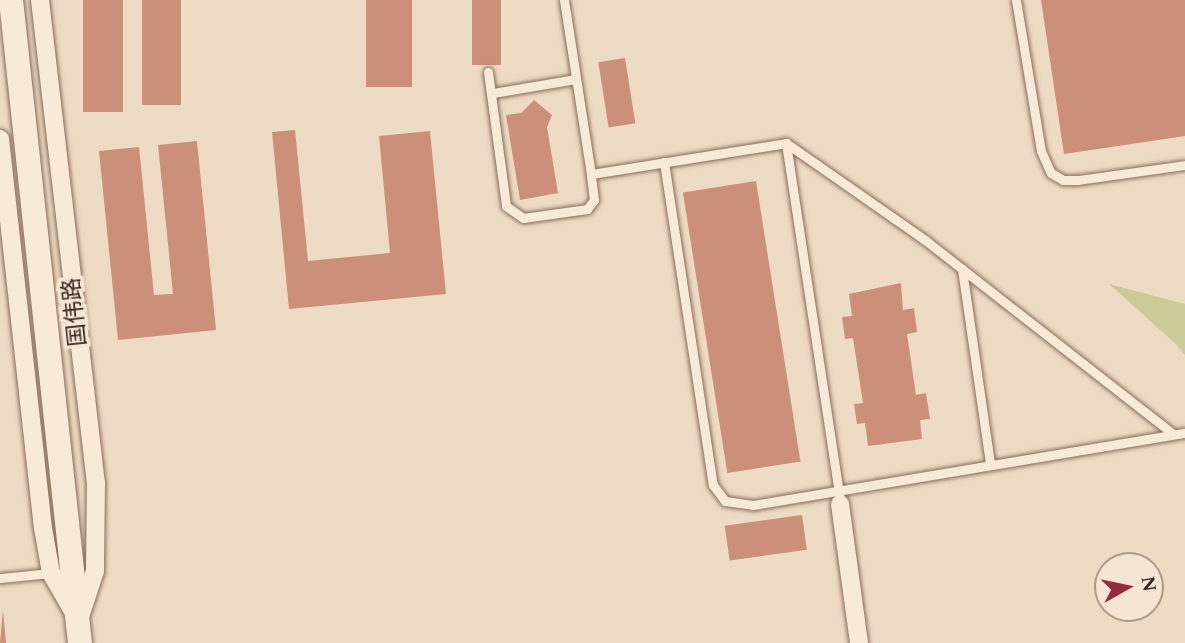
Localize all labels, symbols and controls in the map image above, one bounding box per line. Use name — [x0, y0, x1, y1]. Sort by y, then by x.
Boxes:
street label: 国伟路 — [59, 276, 93, 348]
north arrow — [1094, 552, 1164, 622]
text: N — [1133, 574, 1164, 594]

